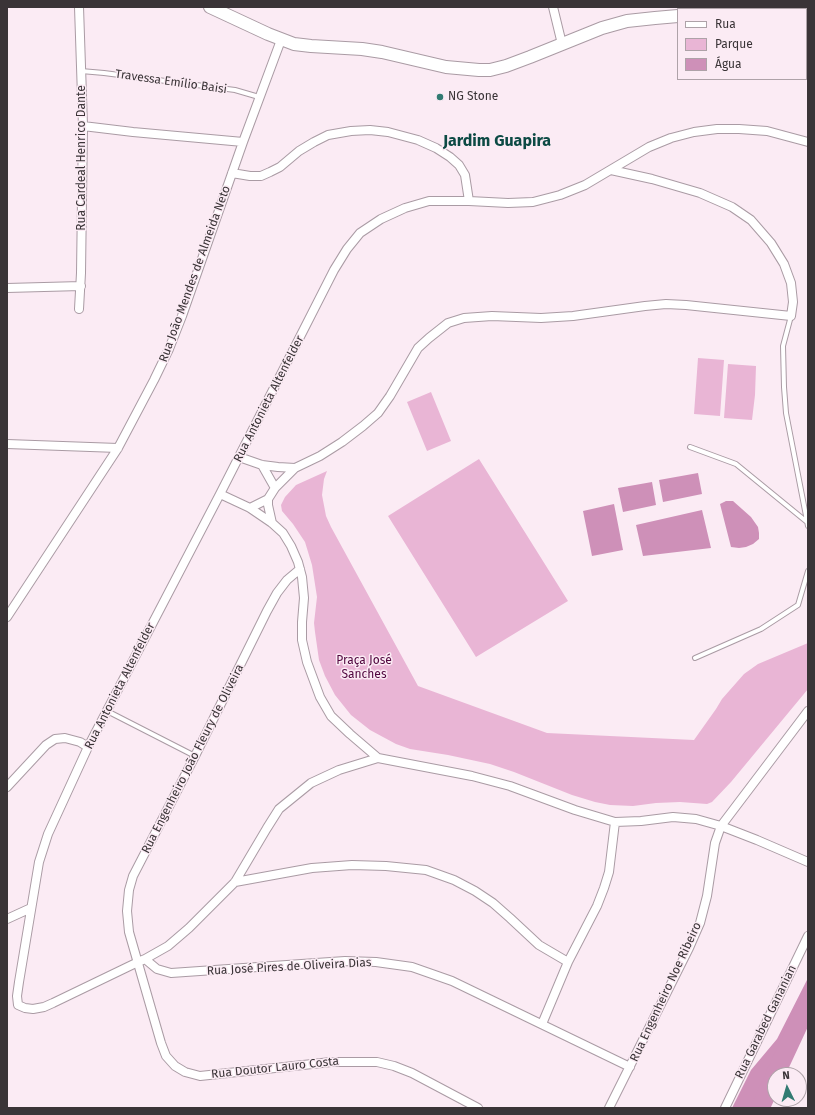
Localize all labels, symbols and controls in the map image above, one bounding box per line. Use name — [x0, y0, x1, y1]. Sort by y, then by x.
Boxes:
legend — [677, 8, 807, 80]
text: Rua — [715, 17, 736, 31]
text: Parque — [715, 37, 753, 51]
text: Água — [715, 57, 742, 71]
street label: Travessa Emílio Baisi — [114, 67, 228, 97]
street label: Rua Cardeal Henrico Dante — [75, 85, 89, 231]
place label: NG Stone — [448, 90, 498, 104]
marker: NG Stone — [435, 92, 445, 102]
district label: Jardim Guapira — [443, 132, 551, 152]
street label: Rua João Mendes de Almeida Neto — [156, 184, 234, 364]
street label: Rua Antonieta Altenfelder — [231, 333, 307, 465]
street label: Rua Antonieta Altenfelder — [82, 620, 158, 752]
park label: Praça José Sanches — [336, 654, 392, 682]
street label: Rua Engenheiro João Fleury de Oliveira — [139, 662, 247, 856]
street label: Rua Engenheiro Noe Ribeiro — [627, 920, 705, 1064]
street label: Rua José Pires de Oliveira Dias — [206, 955, 372, 979]
street label: Rua Garabed Gananian — [732, 963, 800, 1081]
street label: Rua Doutor Lauro Costa — [210, 1054, 340, 1082]
north arrow — [767, 1067, 807, 1107]
text: N — [782, 1069, 790, 1082]

